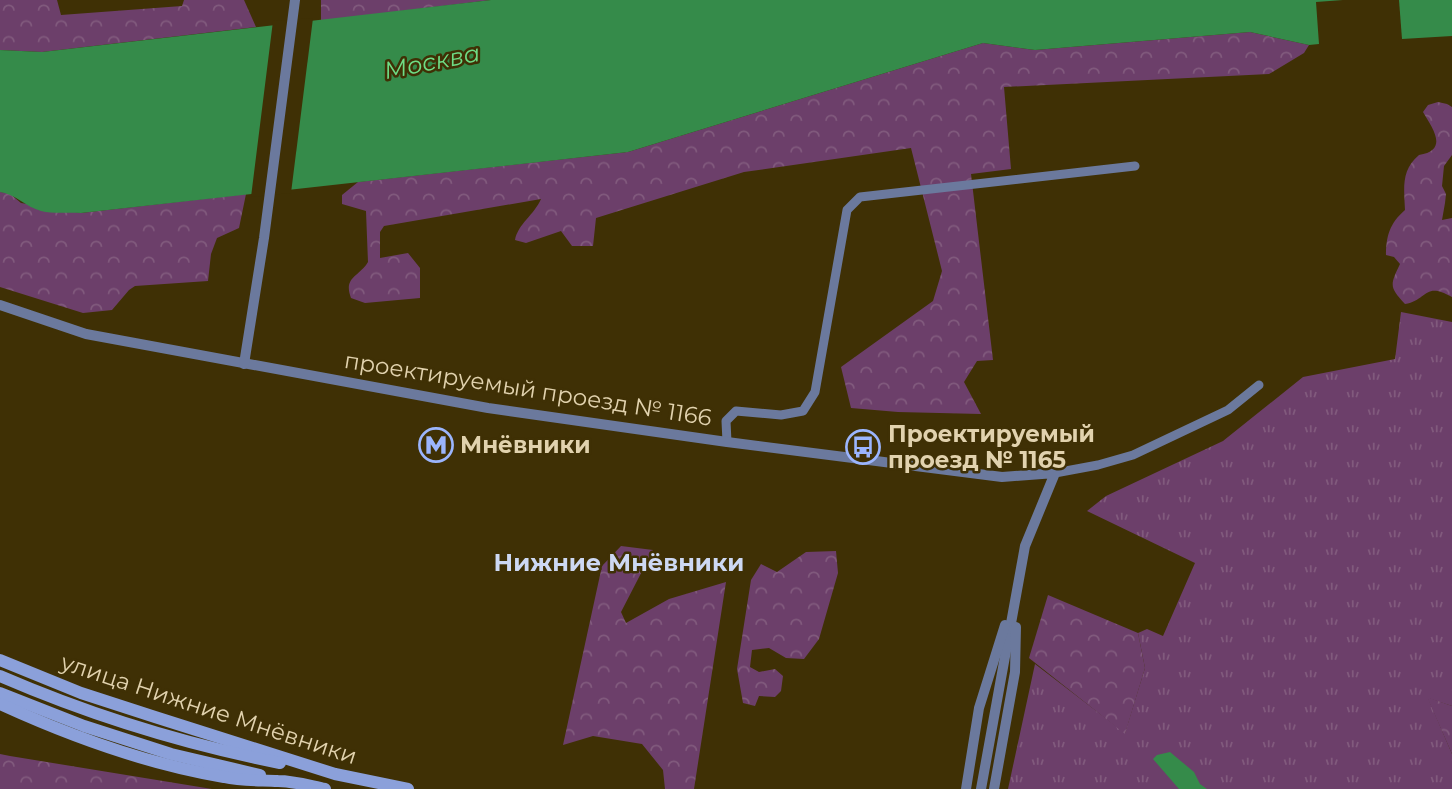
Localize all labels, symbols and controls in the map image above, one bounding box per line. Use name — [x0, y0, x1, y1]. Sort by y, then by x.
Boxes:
water label: Москва — [381, 38, 482, 85]
street label: проектируемый проезд № 1166 — [342, 346, 714, 432]
place label: Проектируемый проезд № 1165 — [888, 420, 1095, 474]
metro station icon: Мнёвники — [417, 426, 455, 464]
bus stop icon: Проектируемый проезд № 1165 — [844, 428, 882, 466]
place label: Мнёвники — [460, 431, 591, 459]
district label: Нижние Мнёвники — [494, 548, 744, 577]
street label: улица Нижние Мнёвники — [57, 648, 361, 770]

